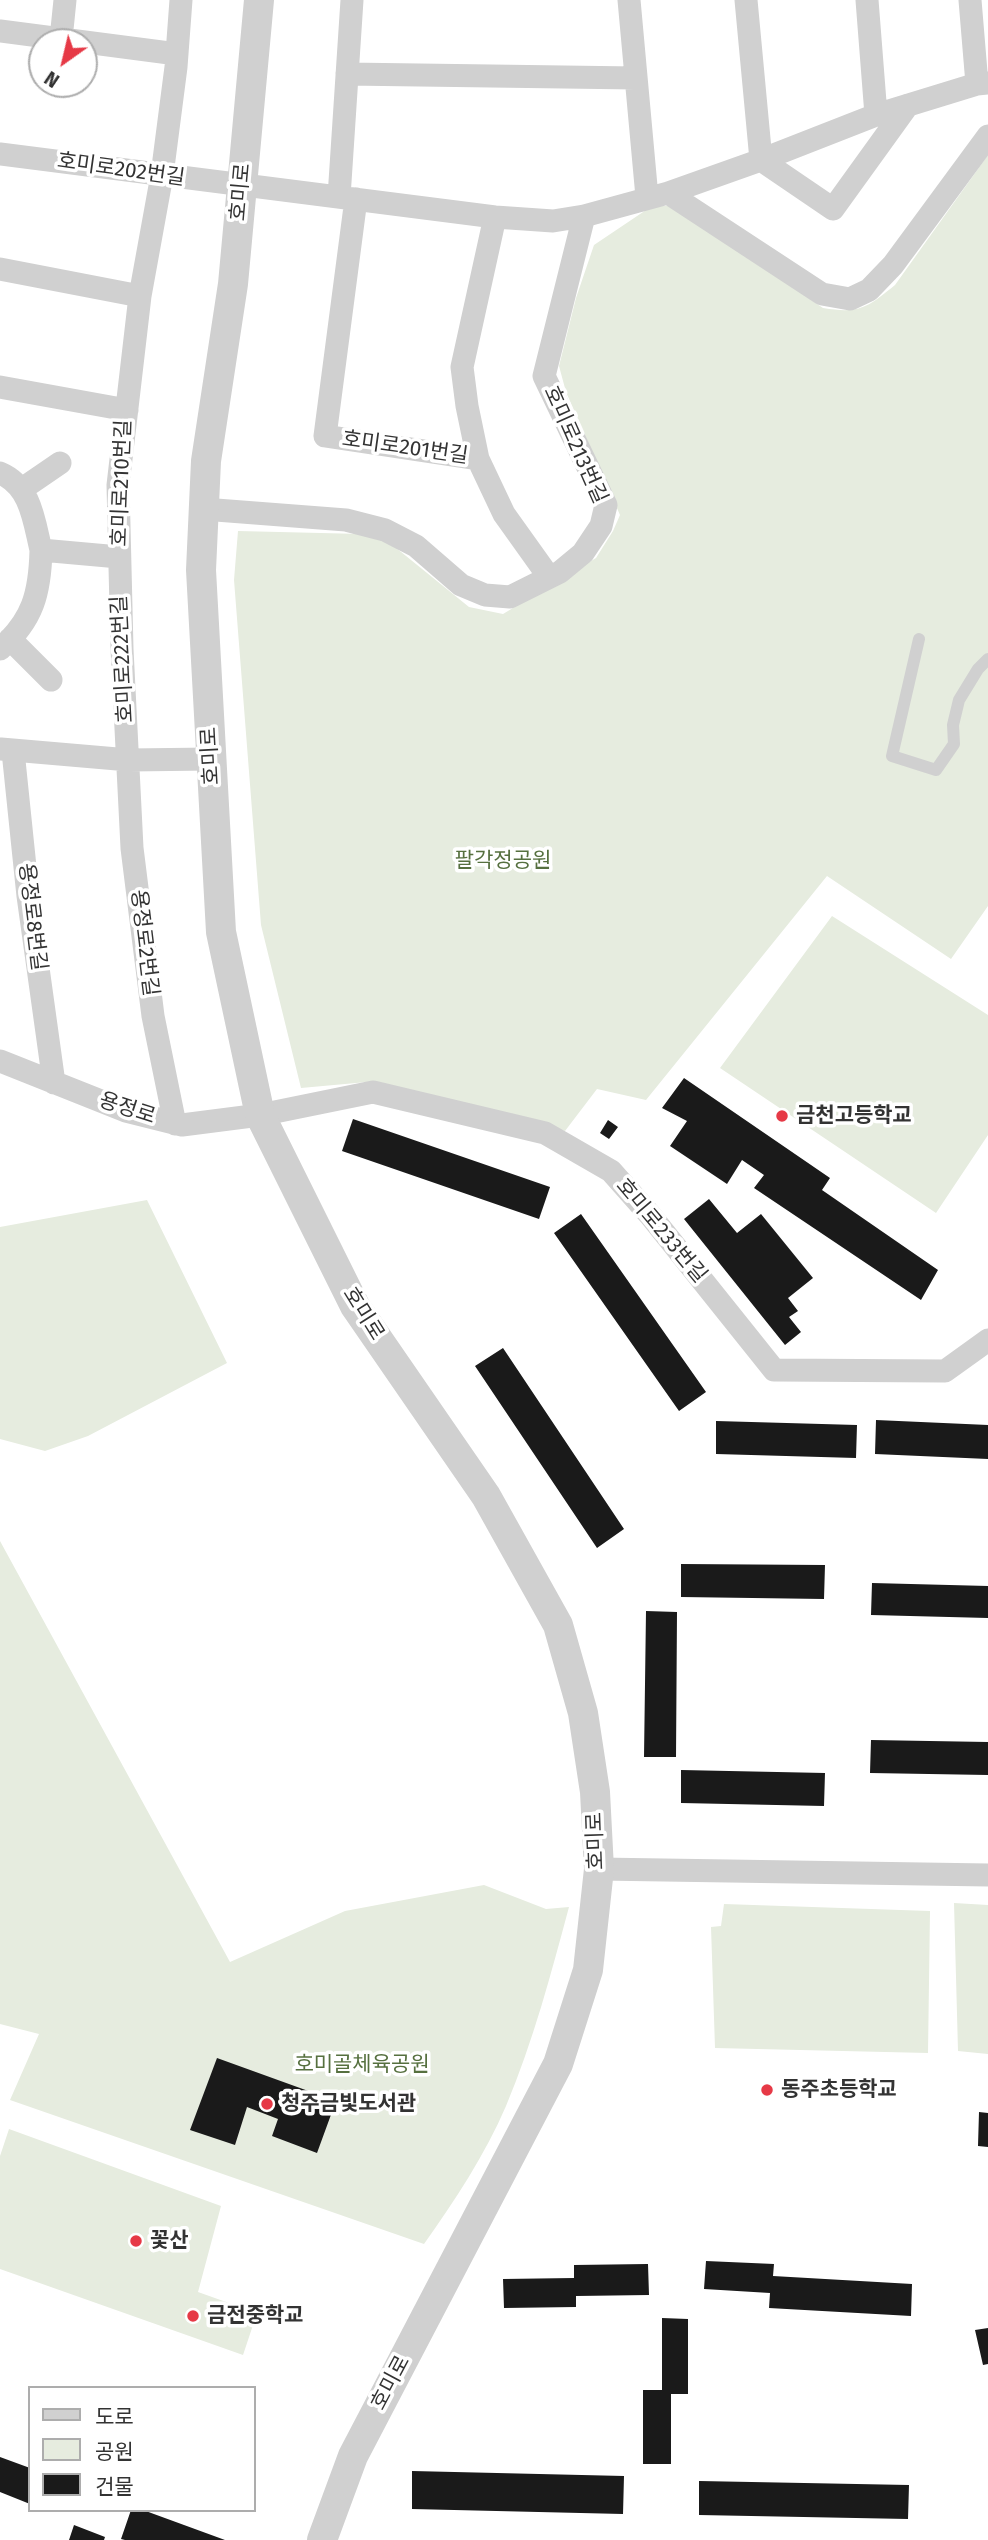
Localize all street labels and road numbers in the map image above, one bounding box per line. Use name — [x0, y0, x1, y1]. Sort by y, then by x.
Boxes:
street label: 호미로202번길 — [55, 149, 187, 191]
street label: 호미로 — [226, 162, 256, 222]
street label: 호미로213번길 — [538, 382, 612, 508]
street label: 호미로210번길 — [107, 419, 137, 547]
street label: 호미로201번길 — [340, 427, 470, 469]
street label: 호미로222번길 — [107, 595, 139, 723]
street label: 호미로 — [197, 726, 225, 786]
street label: 용정로8번길 — [13, 862, 51, 972]
street label: 용정로2번길 — [125, 888, 163, 998]
street label: 용정로 — [96, 1088, 158, 1130]
street label: 호미로233번길 — [610, 1174, 712, 1288]
street label: 호미로 — [337, 1283, 389, 1345]
street label: 호미로 — [582, 1812, 610, 1870]
street label: 호미로 — [366, 2351, 416, 2415]

